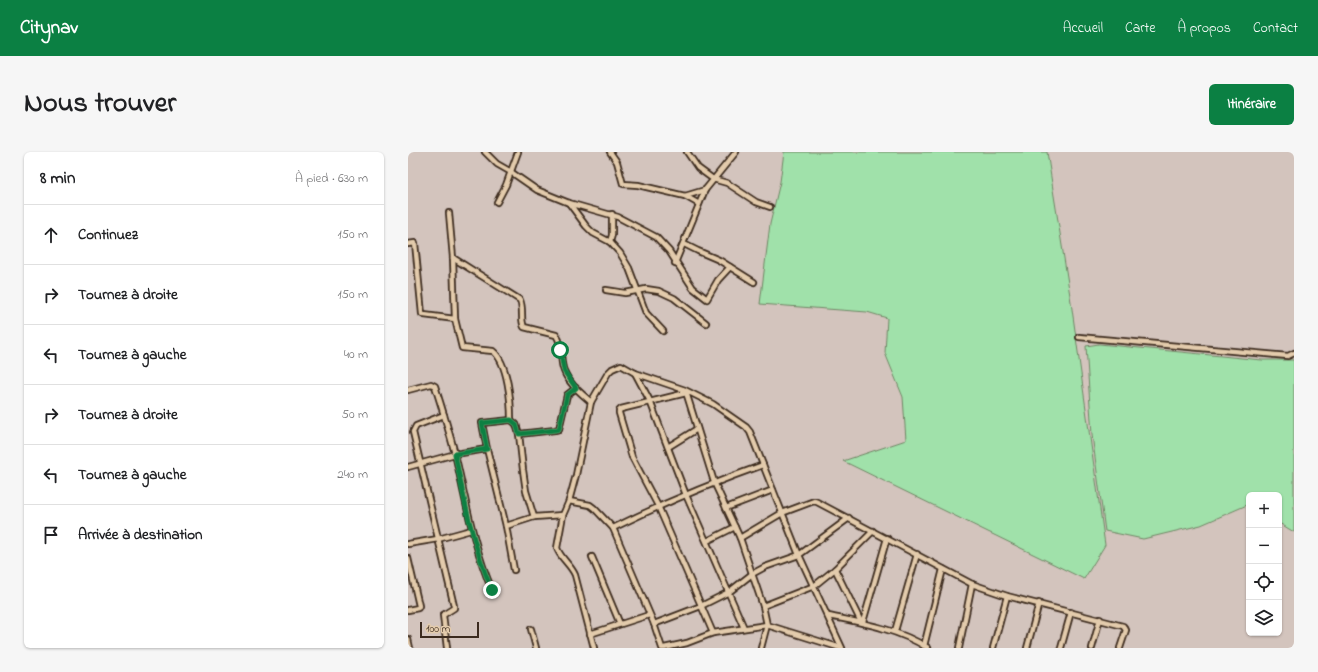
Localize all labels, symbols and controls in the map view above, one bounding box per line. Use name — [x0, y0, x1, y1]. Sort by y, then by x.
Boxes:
text: Citynav — [20, 15, 78, 42]
text: Accueil — [1063, 18, 1103, 39]
text: Carte — [1125, 18, 1156, 39]
text: À propos — [1178, 18, 1231, 39]
text: Contact — [1253, 18, 1298, 39]
text: Nous trouver — [24, 84, 176, 125]
button: Itinéraire — [1209, 84, 1294, 125]
text: 8 min — [40, 166, 75, 191]
text: À pied · 630 m — [295, 169, 368, 188]
icon: ahead — [40, 224, 62, 246]
text: Continuez — [78, 224, 138, 246]
text: 150 m — [337, 225, 368, 244]
icon: right — [40, 284, 62, 306]
text: Tournez à droite — [78, 284, 178, 306]
text: 150 m — [337, 285, 368, 304]
route start — [551, 341, 569, 359]
icon: left — [40, 344, 62, 366]
text: Tournez à gauche — [78, 344, 186, 366]
text: 40 m — [344, 345, 368, 364]
icon: right — [40, 404, 62, 426]
text: Tournez à droite — [78, 404, 178, 426]
text: 50 m — [342, 405, 368, 424]
icon: left — [40, 464, 62, 486]
text: Tournez à gauche — [78, 464, 186, 486]
text: 240 m — [337, 465, 368, 484]
map controls — [1246, 492, 1282, 636]
button: + — [1246, 492, 1282, 528]
icon: arrive — [40, 524, 62, 546]
text: Arrivée à destination — [78, 524, 203, 546]
button: − — [1246, 528, 1282, 564]
button: locate — [1246, 564, 1282, 600]
route end — [483, 581, 501, 599]
button: layers — [1246, 600, 1282, 636]
scale bar — [420, 620, 479, 639]
text: 100 m — [426, 621, 450, 637]

